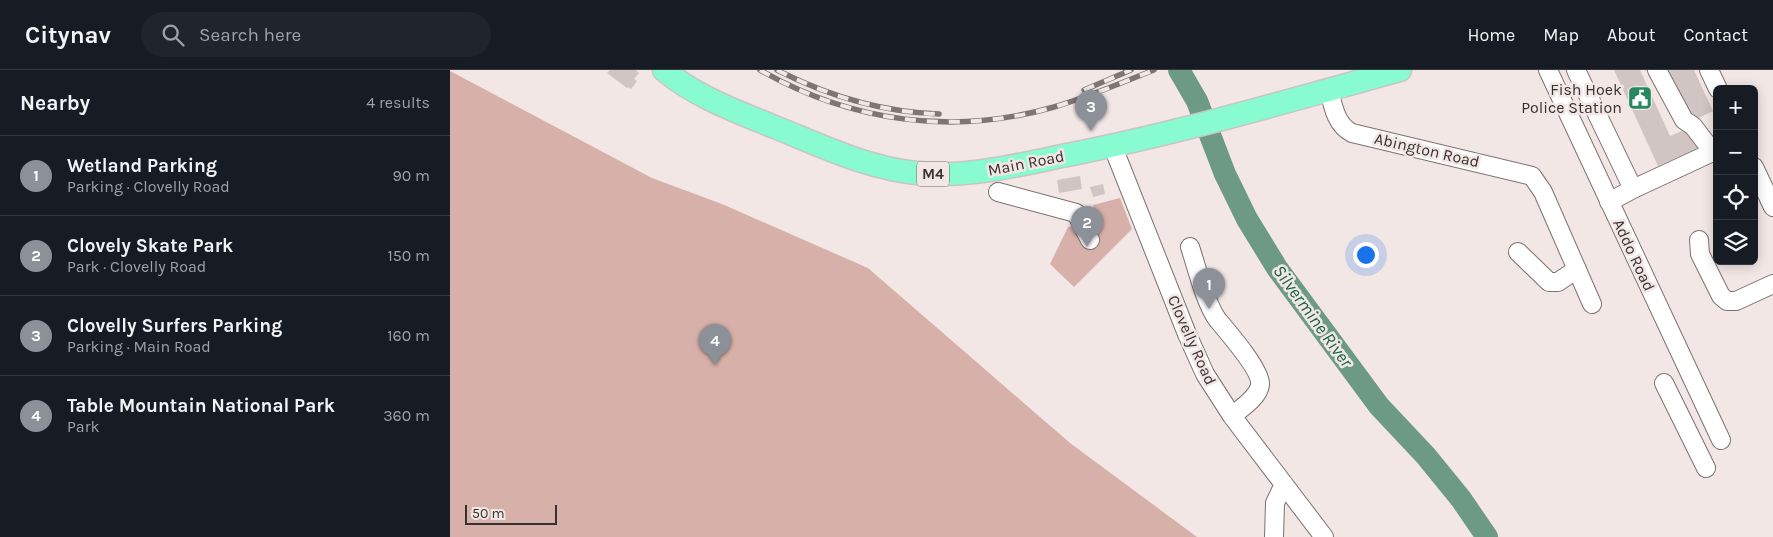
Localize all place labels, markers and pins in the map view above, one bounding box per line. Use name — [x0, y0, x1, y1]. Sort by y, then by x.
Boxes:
place label: Fish Hoek Police Station — [1521, 80, 1622, 117]
public building icon: Fish Hoek Police Station — [1627, 85, 1653, 111]
pin: 3 — [1075, 90, 1107, 131]
pin: 2 — [1071, 206, 1103, 247]
pin: 1 — [1193, 268, 1225, 309]
pin: 4 — [699, 324, 731, 365]

